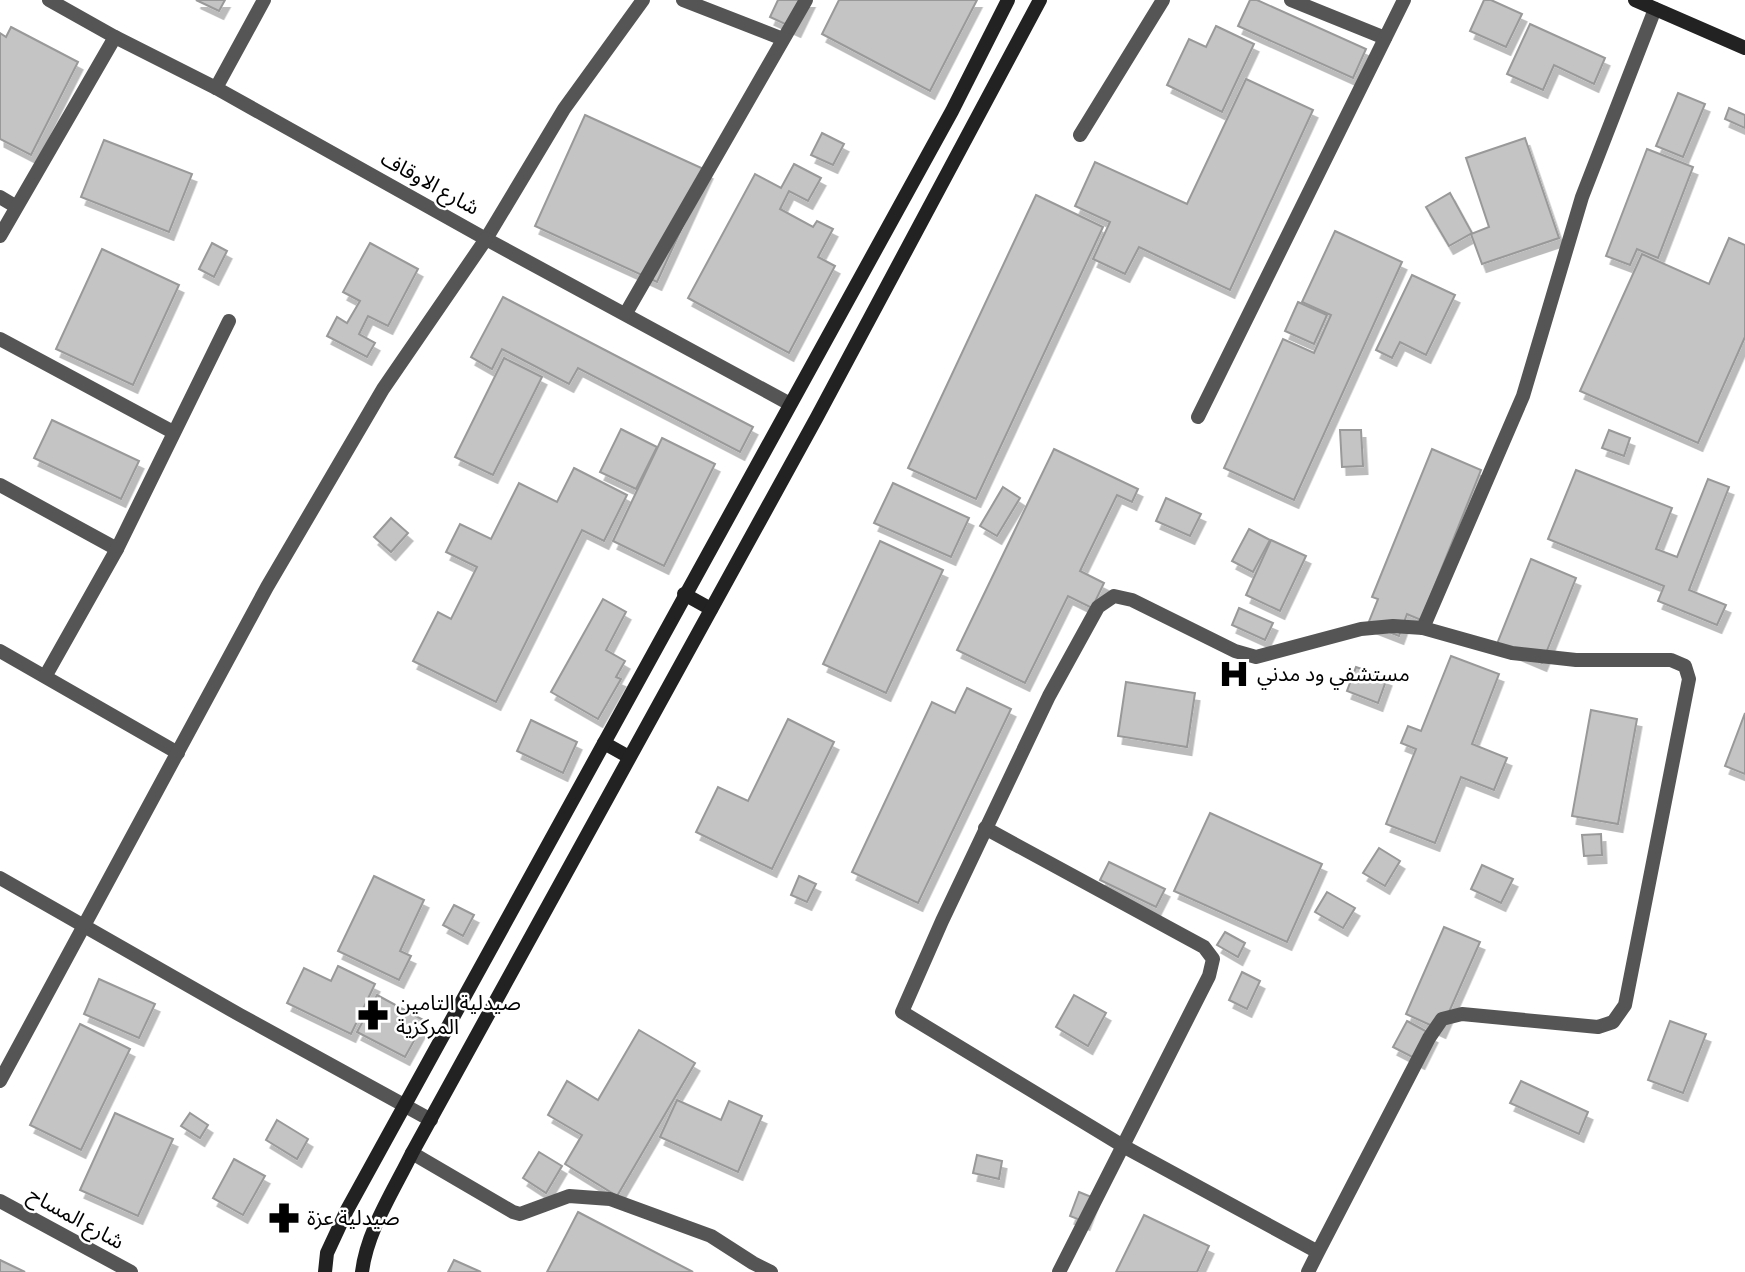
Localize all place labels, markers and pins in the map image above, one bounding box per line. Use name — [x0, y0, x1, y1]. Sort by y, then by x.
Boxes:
hospital icon: مستشفي ود مدني — [1217, 657, 1251, 691]
place label: مستشفي ود مدني — [1257, 659, 1410, 690]
place label: صيدلية التامين المركزية — [396, 988, 521, 1041]
pharmacy icon: صيدلية التامين المركزية — [356, 998, 390, 1032]
pharmacy icon: صيدلية عزة — [267, 1201, 301, 1235]
place label: صيدلية عزة — [307, 1203, 400, 1232]

